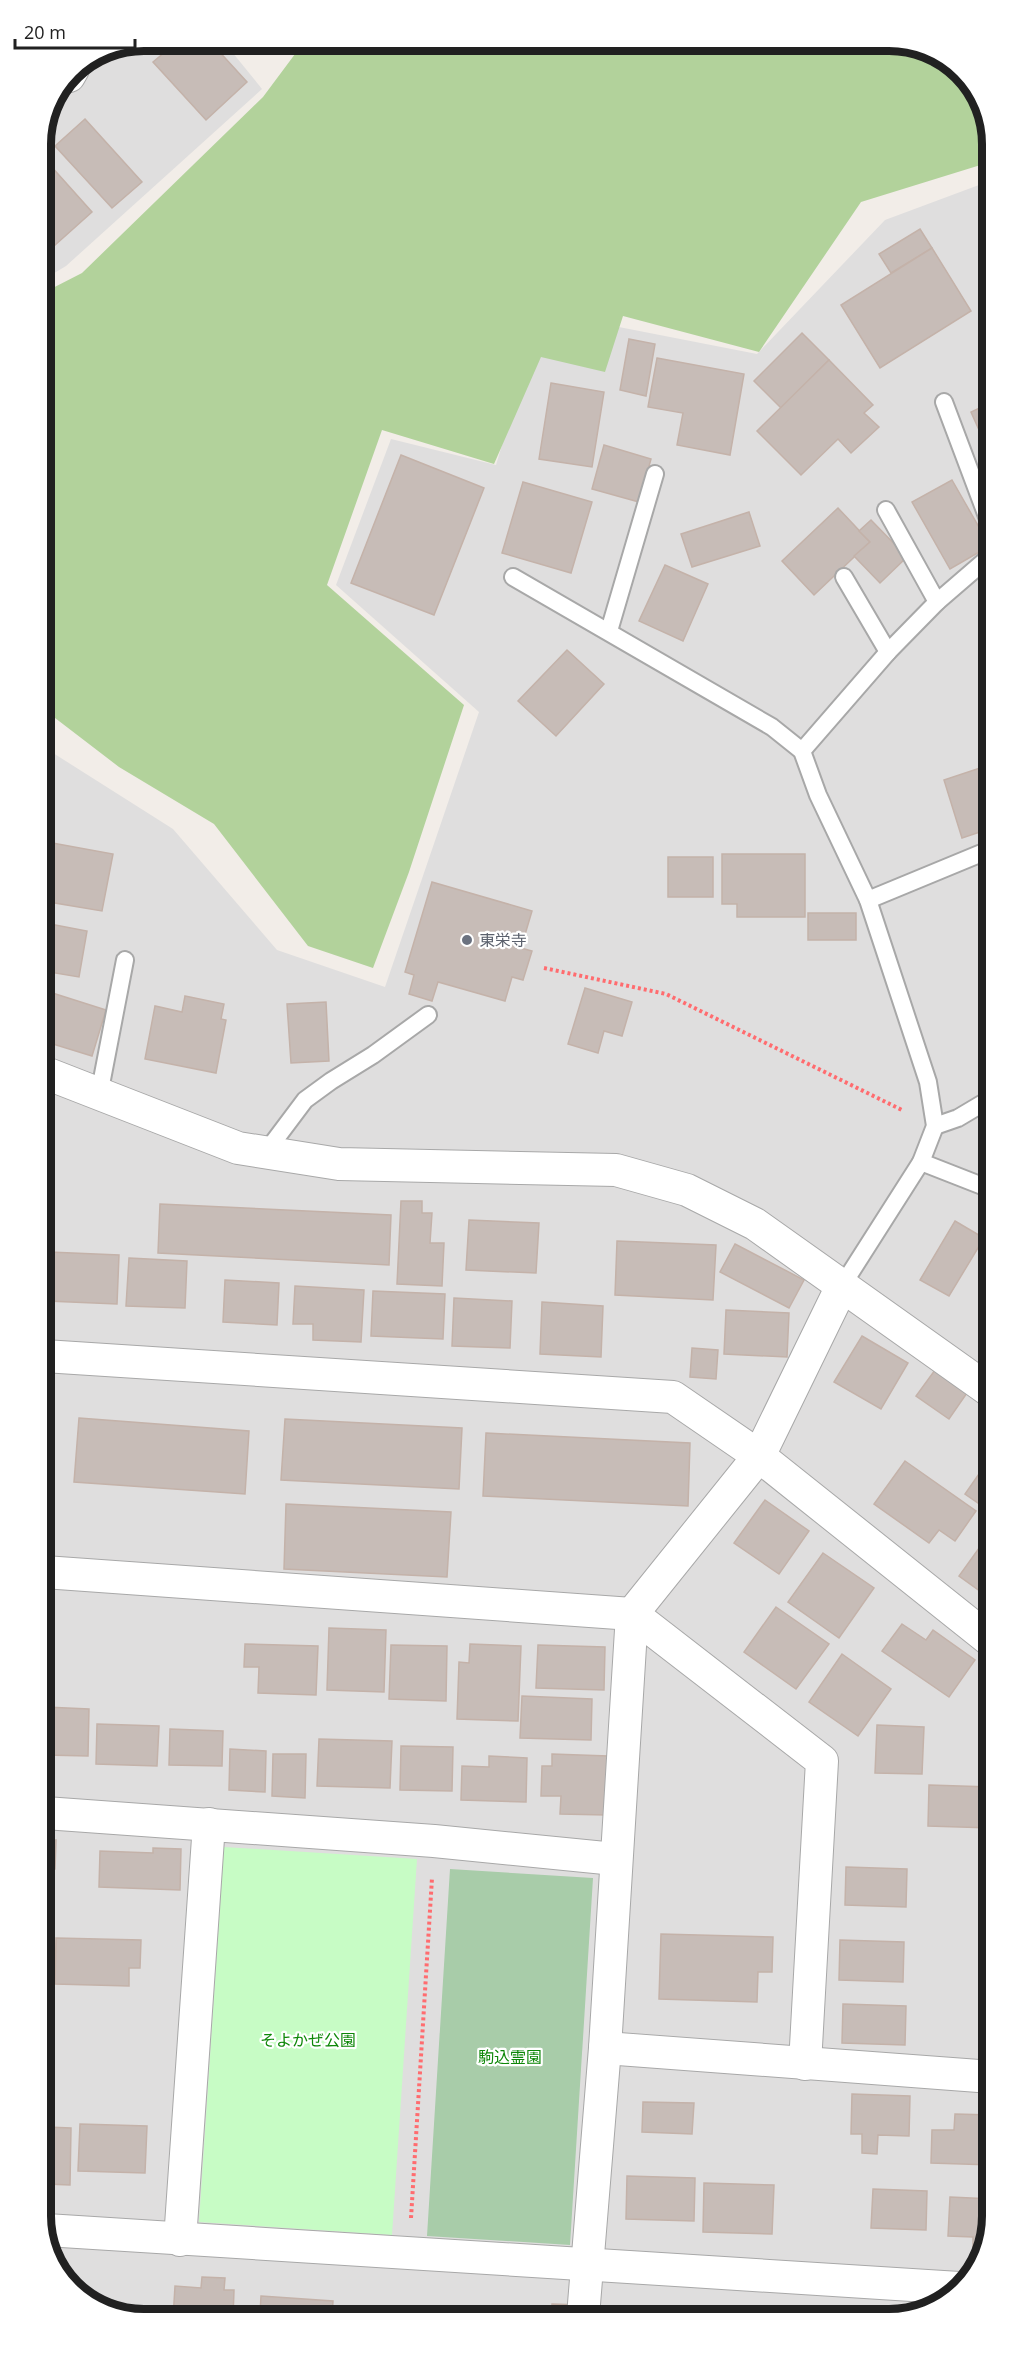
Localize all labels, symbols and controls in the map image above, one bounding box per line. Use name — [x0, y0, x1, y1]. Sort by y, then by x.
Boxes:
scale bar — [15, 12, 135, 50]
text: 20 m — [24, 20, 66, 44]
place label: 東栄寺 — [479, 929, 527, 951]
marker: 東栄寺 — [460, 933, 474, 947]
park label: そよかぜ公園 — [260, 2029, 356, 2051]
park label: 駒込霊園 — [478, 2046, 542, 2068]

